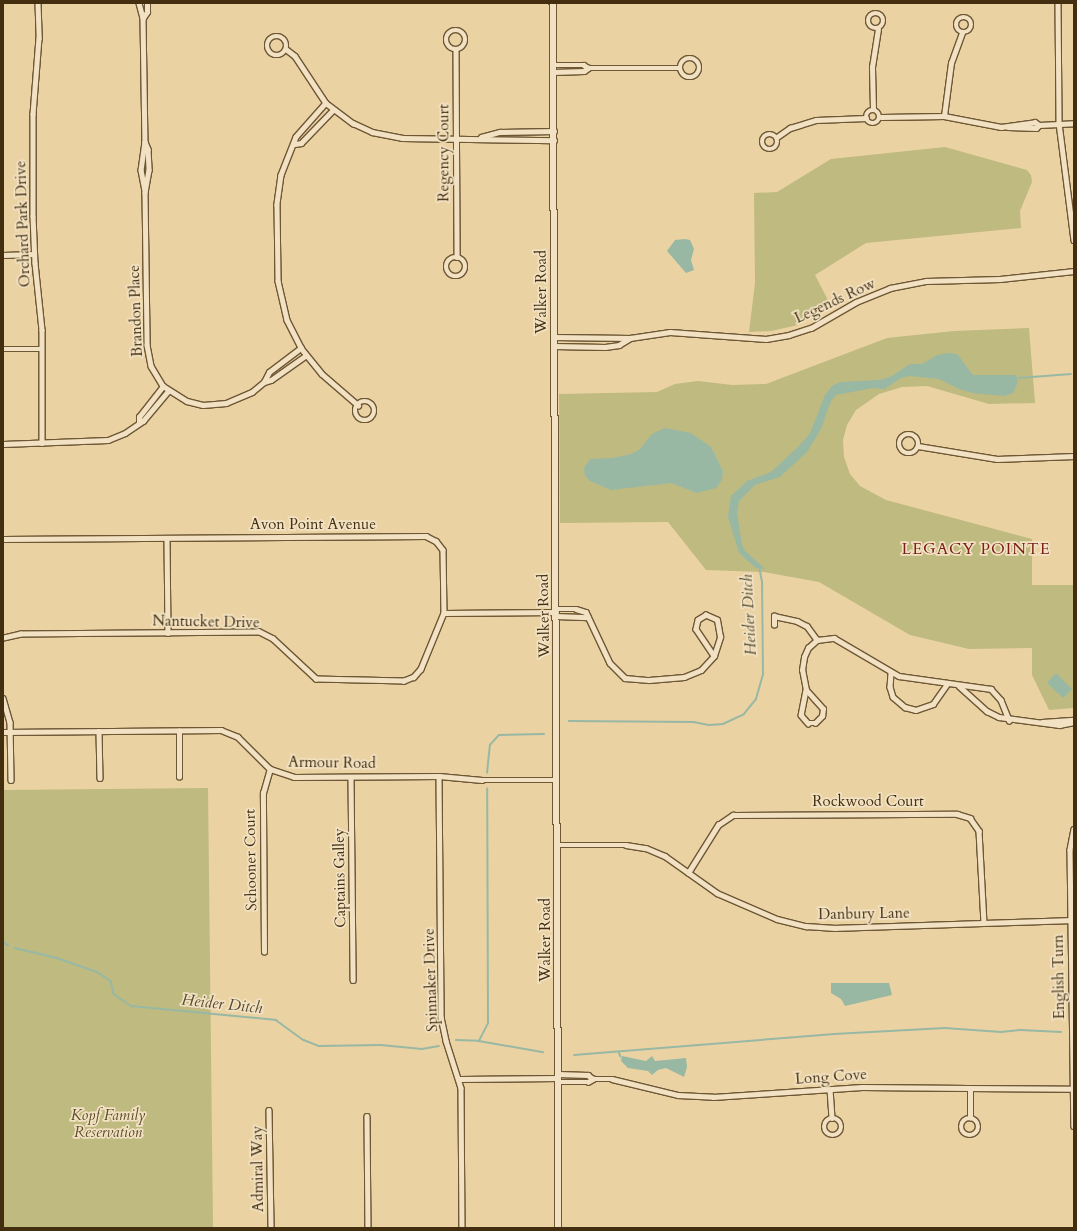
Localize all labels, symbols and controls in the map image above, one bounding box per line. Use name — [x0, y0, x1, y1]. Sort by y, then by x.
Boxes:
street label: Regency Court — [435, 104, 453, 202]
street label: Orchard Park Drive — [12, 160, 34, 288]
street label: Walker Road — [533, 250, 551, 334]
street label: Brandon Place — [125, 265, 147, 357]
street label: Legends Row — [792, 274, 878, 328]
street label: Avon Point Avenue — [250, 516, 376, 534]
district label: LEGACY POINTE — [901, 539, 1051, 559]
street label: Walker Road — [534, 574, 554, 658]
water label: Heider Ditch — [737, 574, 761, 656]
street label: Nantucket Drive — [152, 612, 260, 632]
street label: Armour Road — [288, 753, 376, 773]
street label: Rockwood Court — [812, 793, 924, 811]
street label: Schooner Court — [241, 809, 261, 911]
street label: Captains Galley — [330, 828, 350, 928]
street label: Walker Road — [537, 898, 555, 982]
street label: Danbury Lane — [818, 904, 910, 924]
street label: Spinnaker Drive — [420, 928, 442, 1032]
street label: English Turn — [1049, 934, 1069, 1020]
water label: Heider Ditch — [181, 990, 263, 1018]
street label: Long Cove — [794, 1066, 868, 1088]
park label: Kopf Family Reservation — [71, 1106, 145, 1141]
street label: Admiral Way — [248, 1126, 268, 1212]

